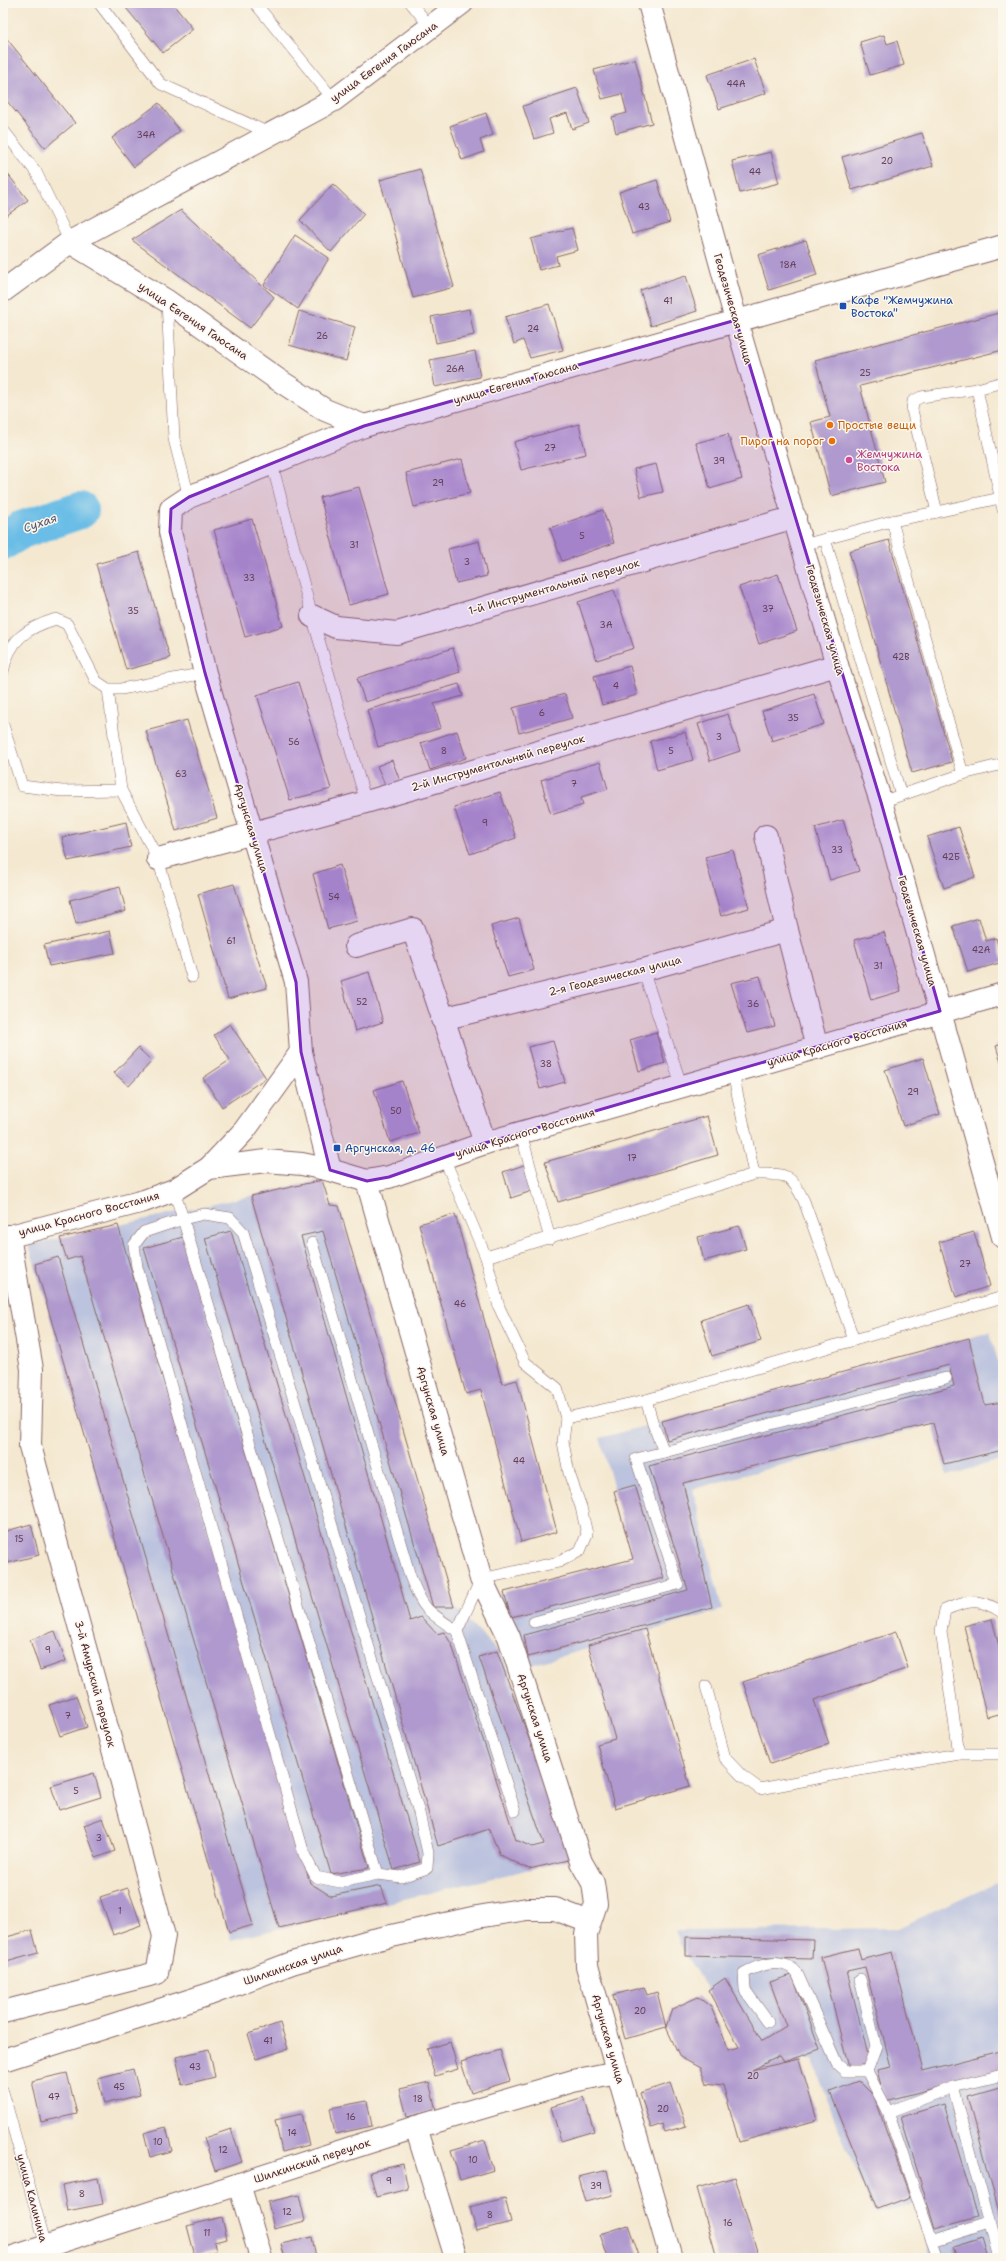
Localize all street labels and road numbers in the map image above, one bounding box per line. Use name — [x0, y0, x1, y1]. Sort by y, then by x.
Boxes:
street label: улица Евгения Гаюсана — [327, 18, 441, 106]
street label: Геодезическая улица — [710, 252, 756, 366]
street label: улица Евгения Гаюсана — [135, 279, 251, 363]
street label: улица Евгения Гаюсана — [452, 358, 580, 408]
street label: 1-й Инструментальный переулок — [467, 555, 641, 619]
street label: Геодезическая улица — [802, 563, 848, 677]
street label: 2-й Инструментальный переулок — [409, 731, 587, 795]
street label: Аргунская улица — [230, 782, 272, 875]
street label: Геодезическая улица — [894, 874, 940, 988]
street label: 2-я Геодезическая улица — [547, 952, 683, 1000]
street label: улица Красного Восстания — [765, 1016, 909, 1070]
street label: улица Красного Восстания — [453, 1105, 597, 1161]
street label: улица Красного Восстания — [17, 1188, 161, 1240]
street label: Аргунская улица — [413, 1364, 453, 1458]
street label: 3-й Амурский переулок — [71, 1619, 119, 1749]
street label: Аргунская улица — [514, 1672, 556, 1764]
street label: Шилкинская улица — [241, 1941, 345, 1989]
street label: Аргунская улица — [588, 1992, 628, 2086]
street label: Шилкинский переулок — [252, 2135, 372, 2187]
street label: улица Калинина — [13, 2152, 51, 2244]

